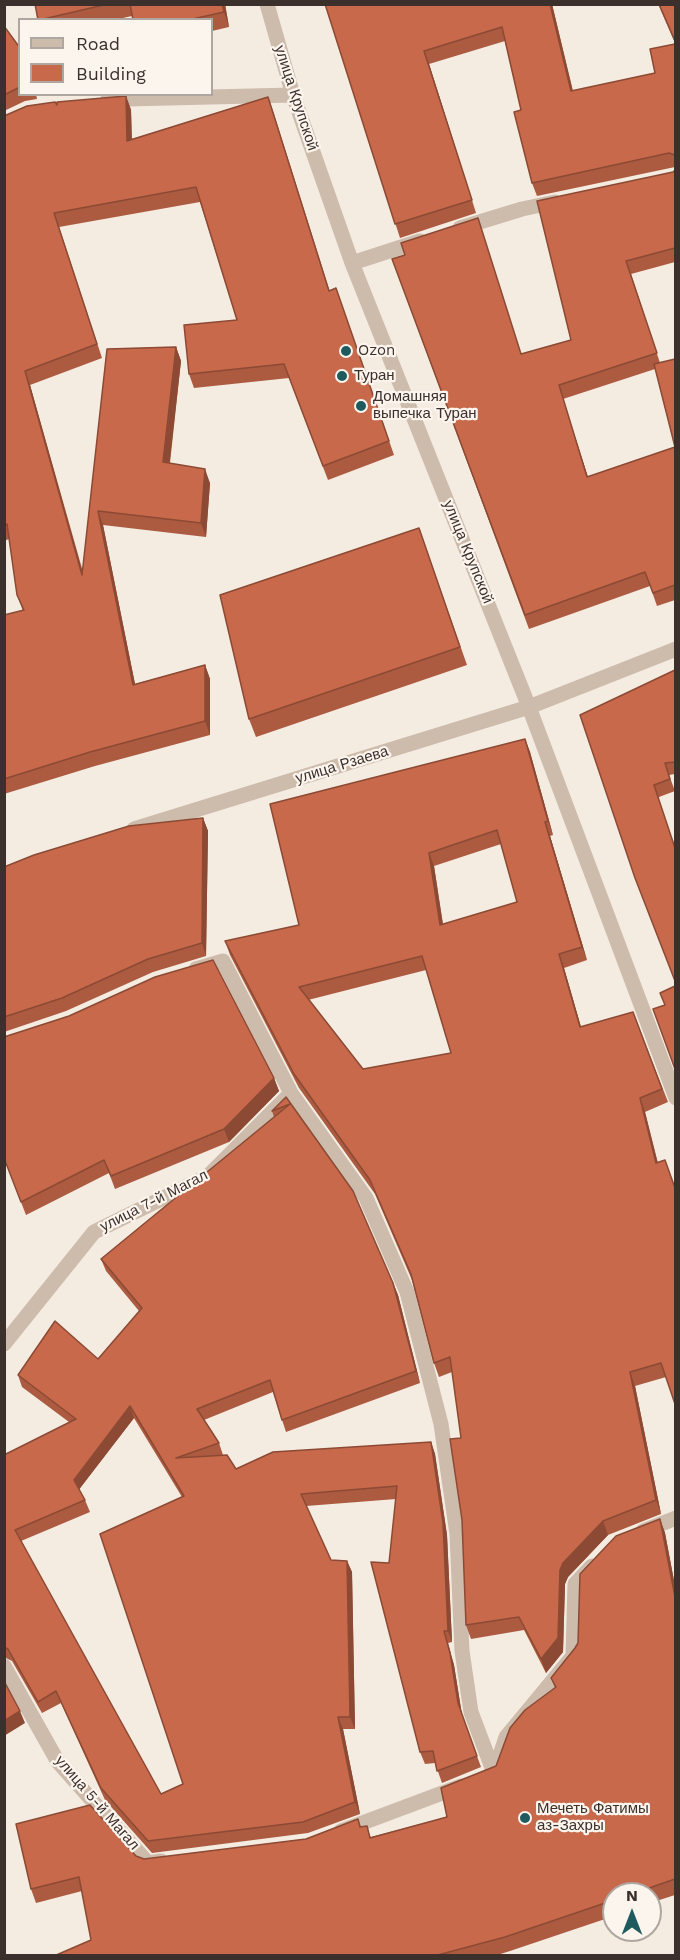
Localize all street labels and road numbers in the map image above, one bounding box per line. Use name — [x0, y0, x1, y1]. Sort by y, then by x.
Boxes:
street label: улица Крупской — [270, 43, 322, 153]
street label: улица Крупской — [439, 498, 497, 606]
street label: улица Рзаева — [293, 742, 391, 788]
street label: улица 7-й Магал — [97, 1166, 211, 1236]
street label: улица 5-й Магал — [51, 1752, 143, 1854]

